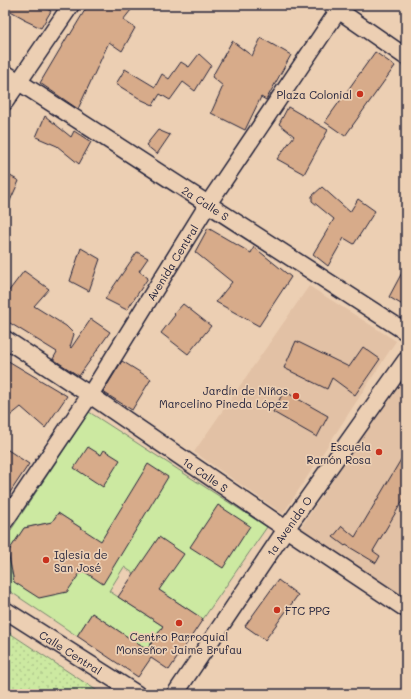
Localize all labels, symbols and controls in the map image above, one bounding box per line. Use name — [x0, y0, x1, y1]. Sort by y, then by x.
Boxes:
place label: Plaza Colonial — [276, 87, 352, 102]
marker: Plaza Colonial — [355, 89, 365, 99]
street label: 2a Calle S — [179, 182, 232, 223]
street label: Avenida Central — [143, 221, 201, 303]
place label: Jardín de Niños Marcelino Pineda López — [159, 383, 288, 411]
marker: Jardín de Niños Marcelino Pineda López — [291, 391, 301, 401]
place label: Escuela Ramón Rosa — [306, 439, 371, 467]
marker: Escuela Ramón Rosa — [374, 447, 384, 457]
street label: 1a Calle S — [180, 453, 231, 495]
street label: 1a Avenida O — [263, 492, 315, 559]
place label: Iglesia de San José — [54, 547, 108, 575]
marker: Iglesia de San José — [41, 555, 51, 565]
place label: FTC PPG — [285, 603, 330, 618]
marker: FTC PPG — [272, 605, 282, 615]
marker: Centro Parroquial Monseñor Jaime Brufau — [174, 618, 184, 628]
street label: Calle Central — [37, 626, 105, 677]
place label: Centro Parroquial Monseñor Jaime Brufau — [116, 629, 242, 657]

